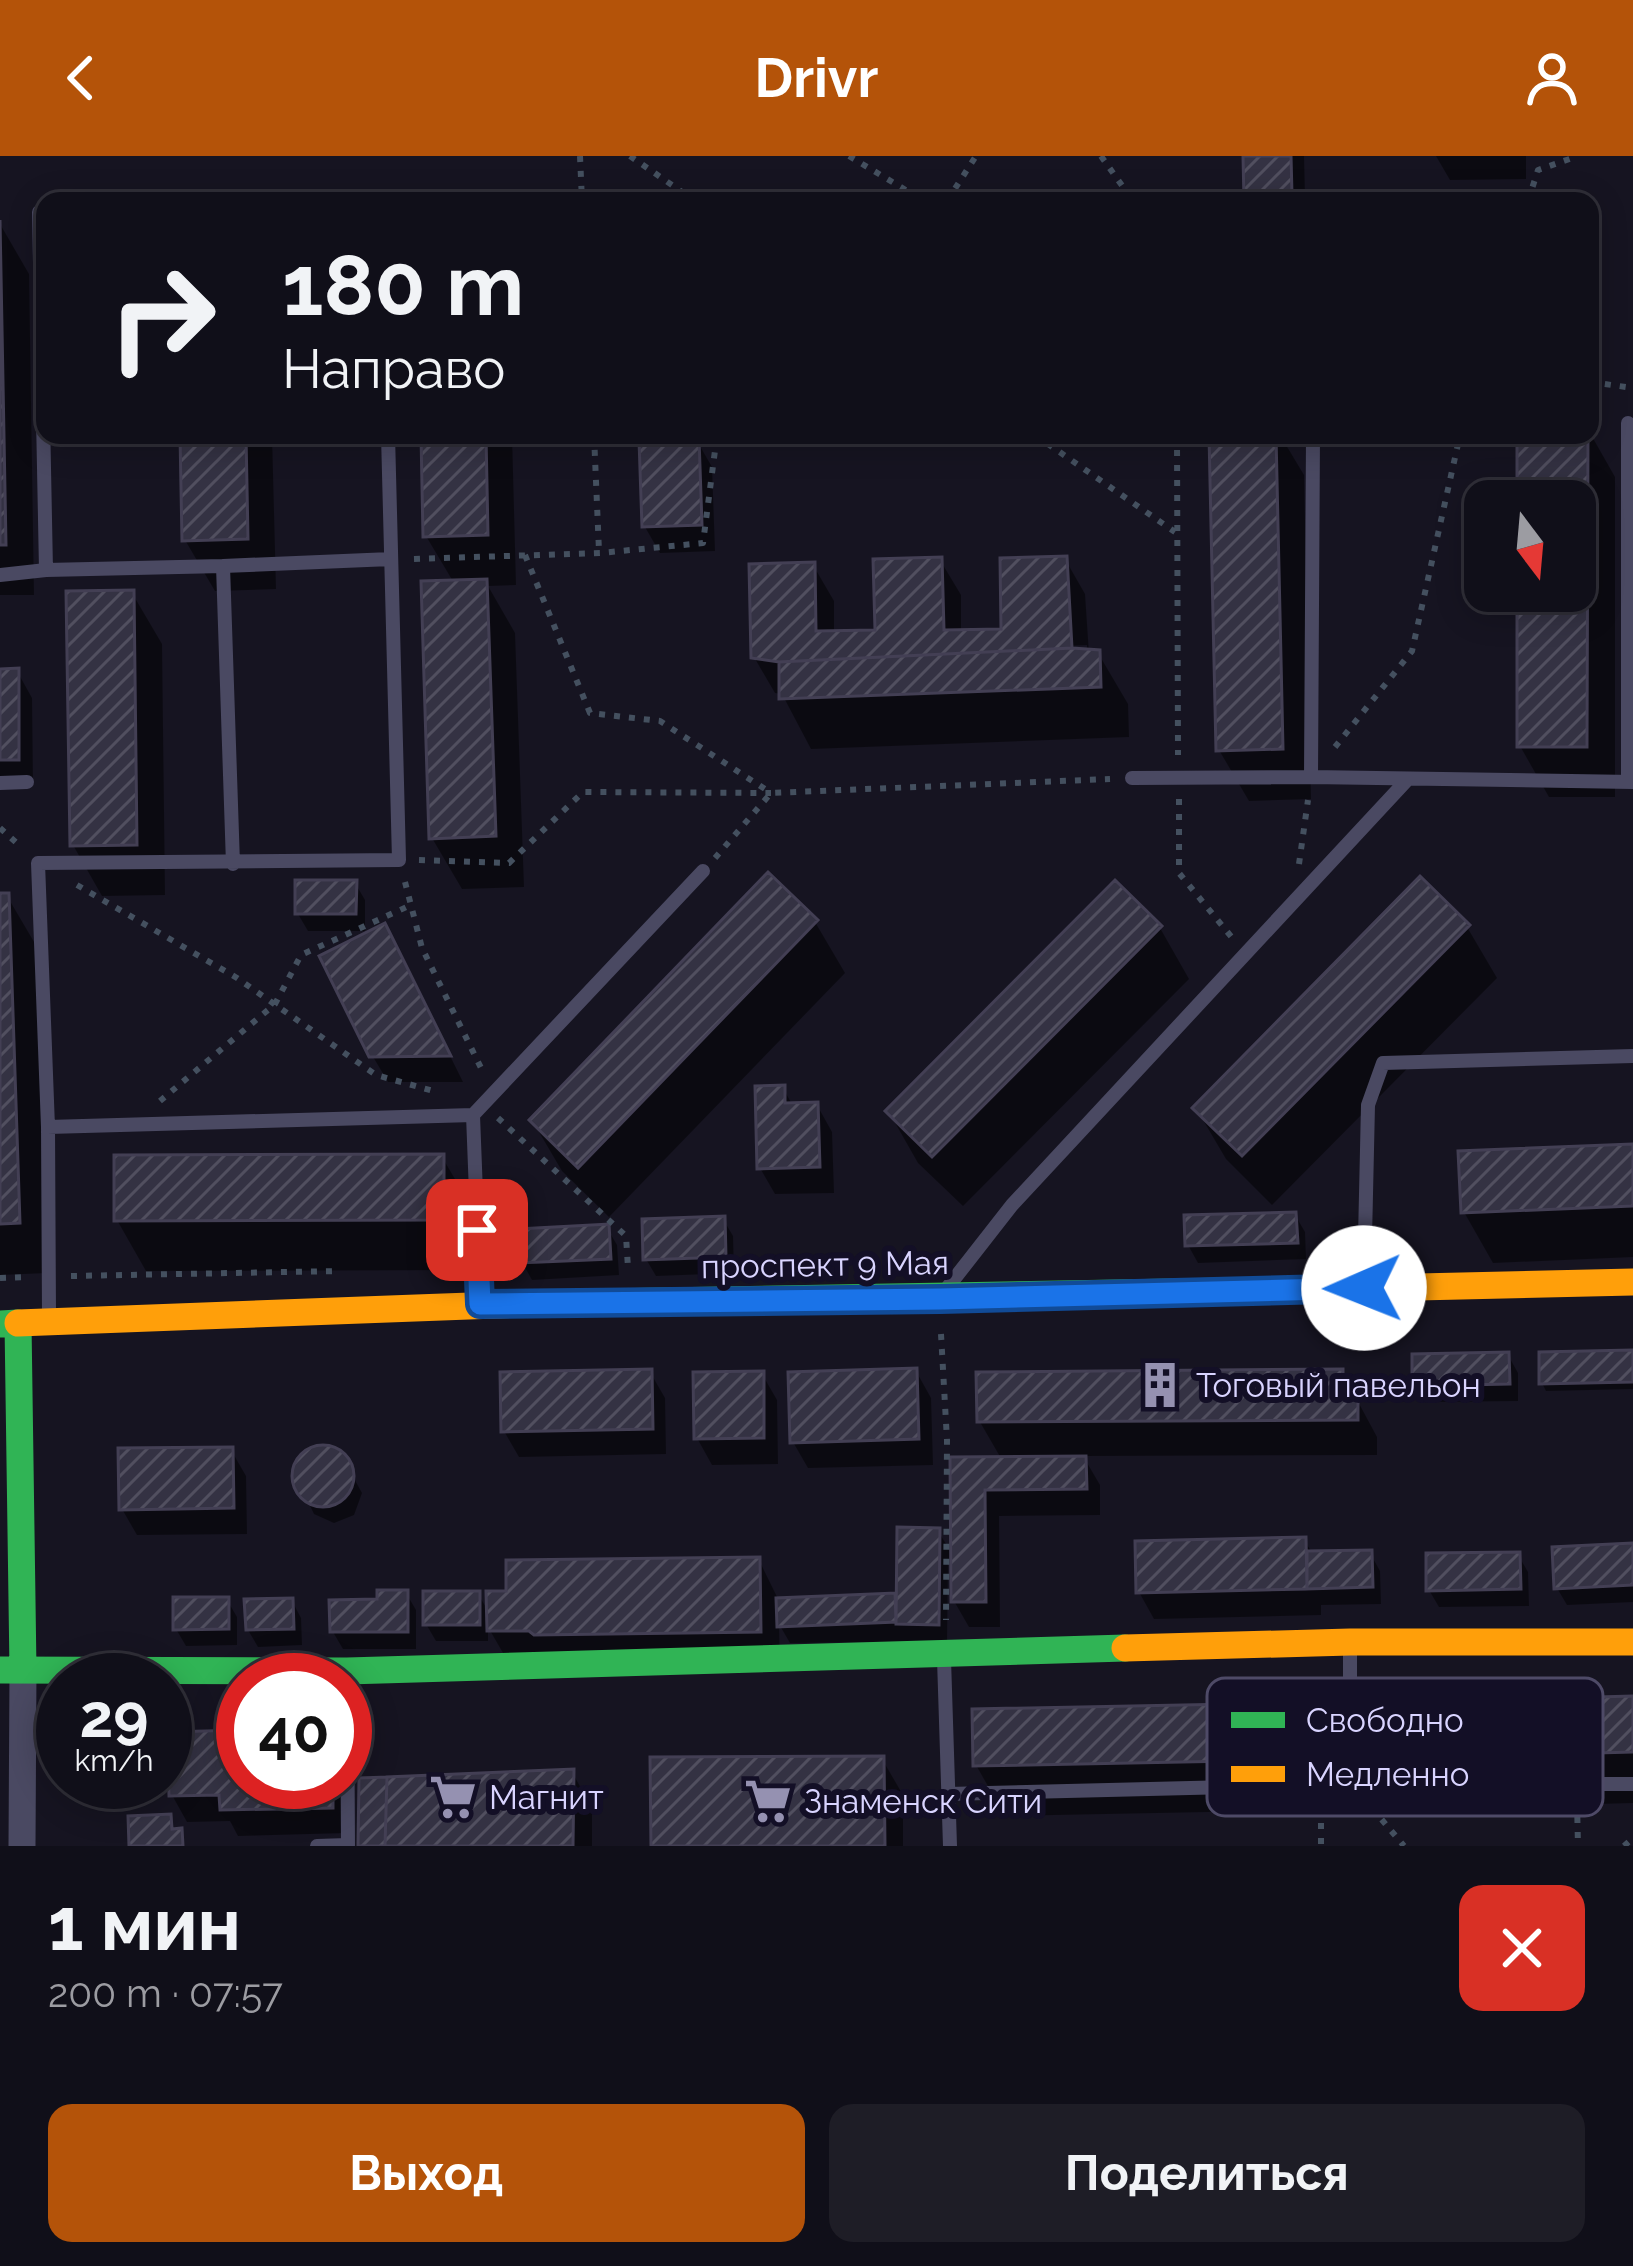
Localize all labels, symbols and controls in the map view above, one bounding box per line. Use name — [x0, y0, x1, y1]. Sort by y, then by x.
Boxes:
icon: back — [48, 45, 114, 111]
icon: person — [1519, 45, 1585, 111]
text: Drivr — [755, 46, 878, 110]
text: 180 m — [282, 236, 524, 335]
icon: right — [84, 240, 240, 396]
text: Направо — [282, 337, 505, 401]
north arrow — [1464, 480, 1596, 612]
map controls — [1464, 480, 1596, 612]
pin — [426, 1179, 528, 1281]
icon: arrive — [444, 1197, 510, 1263]
position arrow — [1301, 1225, 1427, 1351]
street label: проспект 9 Мая — [701, 1243, 949, 1286]
building icon: Тоговый павельон — [1135, 1360, 1185, 1410]
place label: Тоговый павельон — [1196, 1366, 1481, 1405]
speed limit sign: 40 — [216, 1653, 372, 1809]
legend — [1207, 1678, 1603, 1816]
text: 29 — [79, 1681, 149, 1751]
text: Свободно — [1306, 1701, 1464, 1740]
text: km/h — [74, 1743, 154, 1778]
text: Медленно — [1306, 1755, 1469, 1794]
supermarket icon: Магнит — [428, 1772, 478, 1822]
supermarket icon: Знаменск Сити — [743, 1776, 793, 1826]
place label: Магнит — [489, 1778, 604, 1817]
place label: Знаменск Сити — [804, 1782, 1042, 1821]
text: 1 мин — [48, 1882, 241, 1967]
button: close — [1459, 1885, 1585, 2011]
text: 200 m · 07:57 — [48, 1970, 283, 2016]
button: Выход — [48, 2104, 805, 2242]
button: Поделиться — [829, 2104, 1585, 2242]

